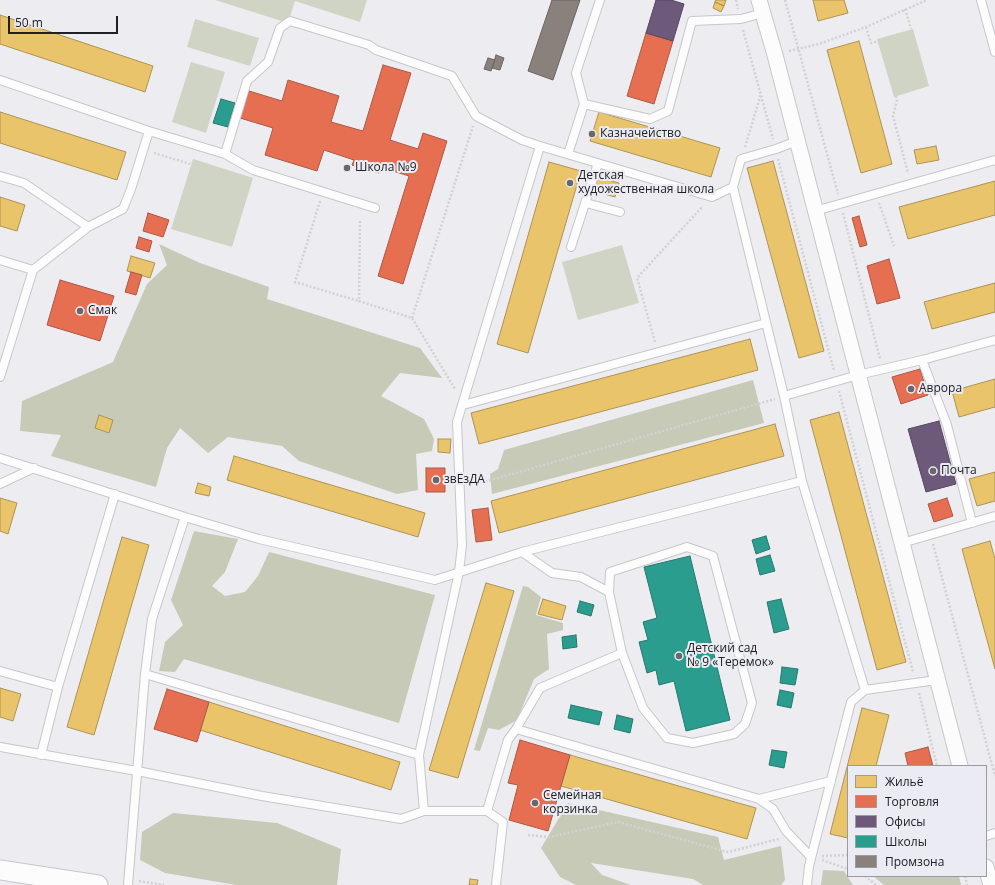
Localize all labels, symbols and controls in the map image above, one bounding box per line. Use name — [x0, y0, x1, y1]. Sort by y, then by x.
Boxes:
scale bar — [10, 8, 120, 34]
text: 50 m — [15, 14, 43, 31]
place label: Казначейство — [600, 127, 681, 141]
marker: Казначейство — [587, 129, 597, 139]
place label: Школа №9 — [355, 161, 417, 175]
marker: Школа №9 — [342, 163, 352, 173]
place label: Детская художественная школа — [578, 169, 714, 197]
marker: Детская художественная школа — [565, 178, 575, 188]
place label: Смак — [88, 304, 117, 318]
marker: Смак — [75, 306, 85, 316]
place label: Аврора — [919, 382, 962, 396]
marker: Аврора — [906, 384, 916, 394]
place label: Почта — [941, 464, 977, 478]
marker: Почта — [928, 466, 938, 476]
place label: звЕзДА — [444, 473, 485, 487]
marker: звЕзДА — [431, 475, 441, 485]
place label: Детский сад № 9 «Теремок» — [687, 642, 774, 670]
marker: Детский сад № 9 «Теремок» — [674, 651, 684, 661]
legend — [847, 765, 987, 877]
text: Жильё — [885, 773, 923, 790]
place label: Семейная корзинка — [543, 789, 601, 817]
text: Торговля — [885, 793, 939, 810]
marker: Семейная корзинка — [530, 798, 540, 808]
text: Офисы — [885, 813, 926, 830]
text: Школы — [885, 833, 927, 850]
text: Промзона — [885, 853, 944, 870]

